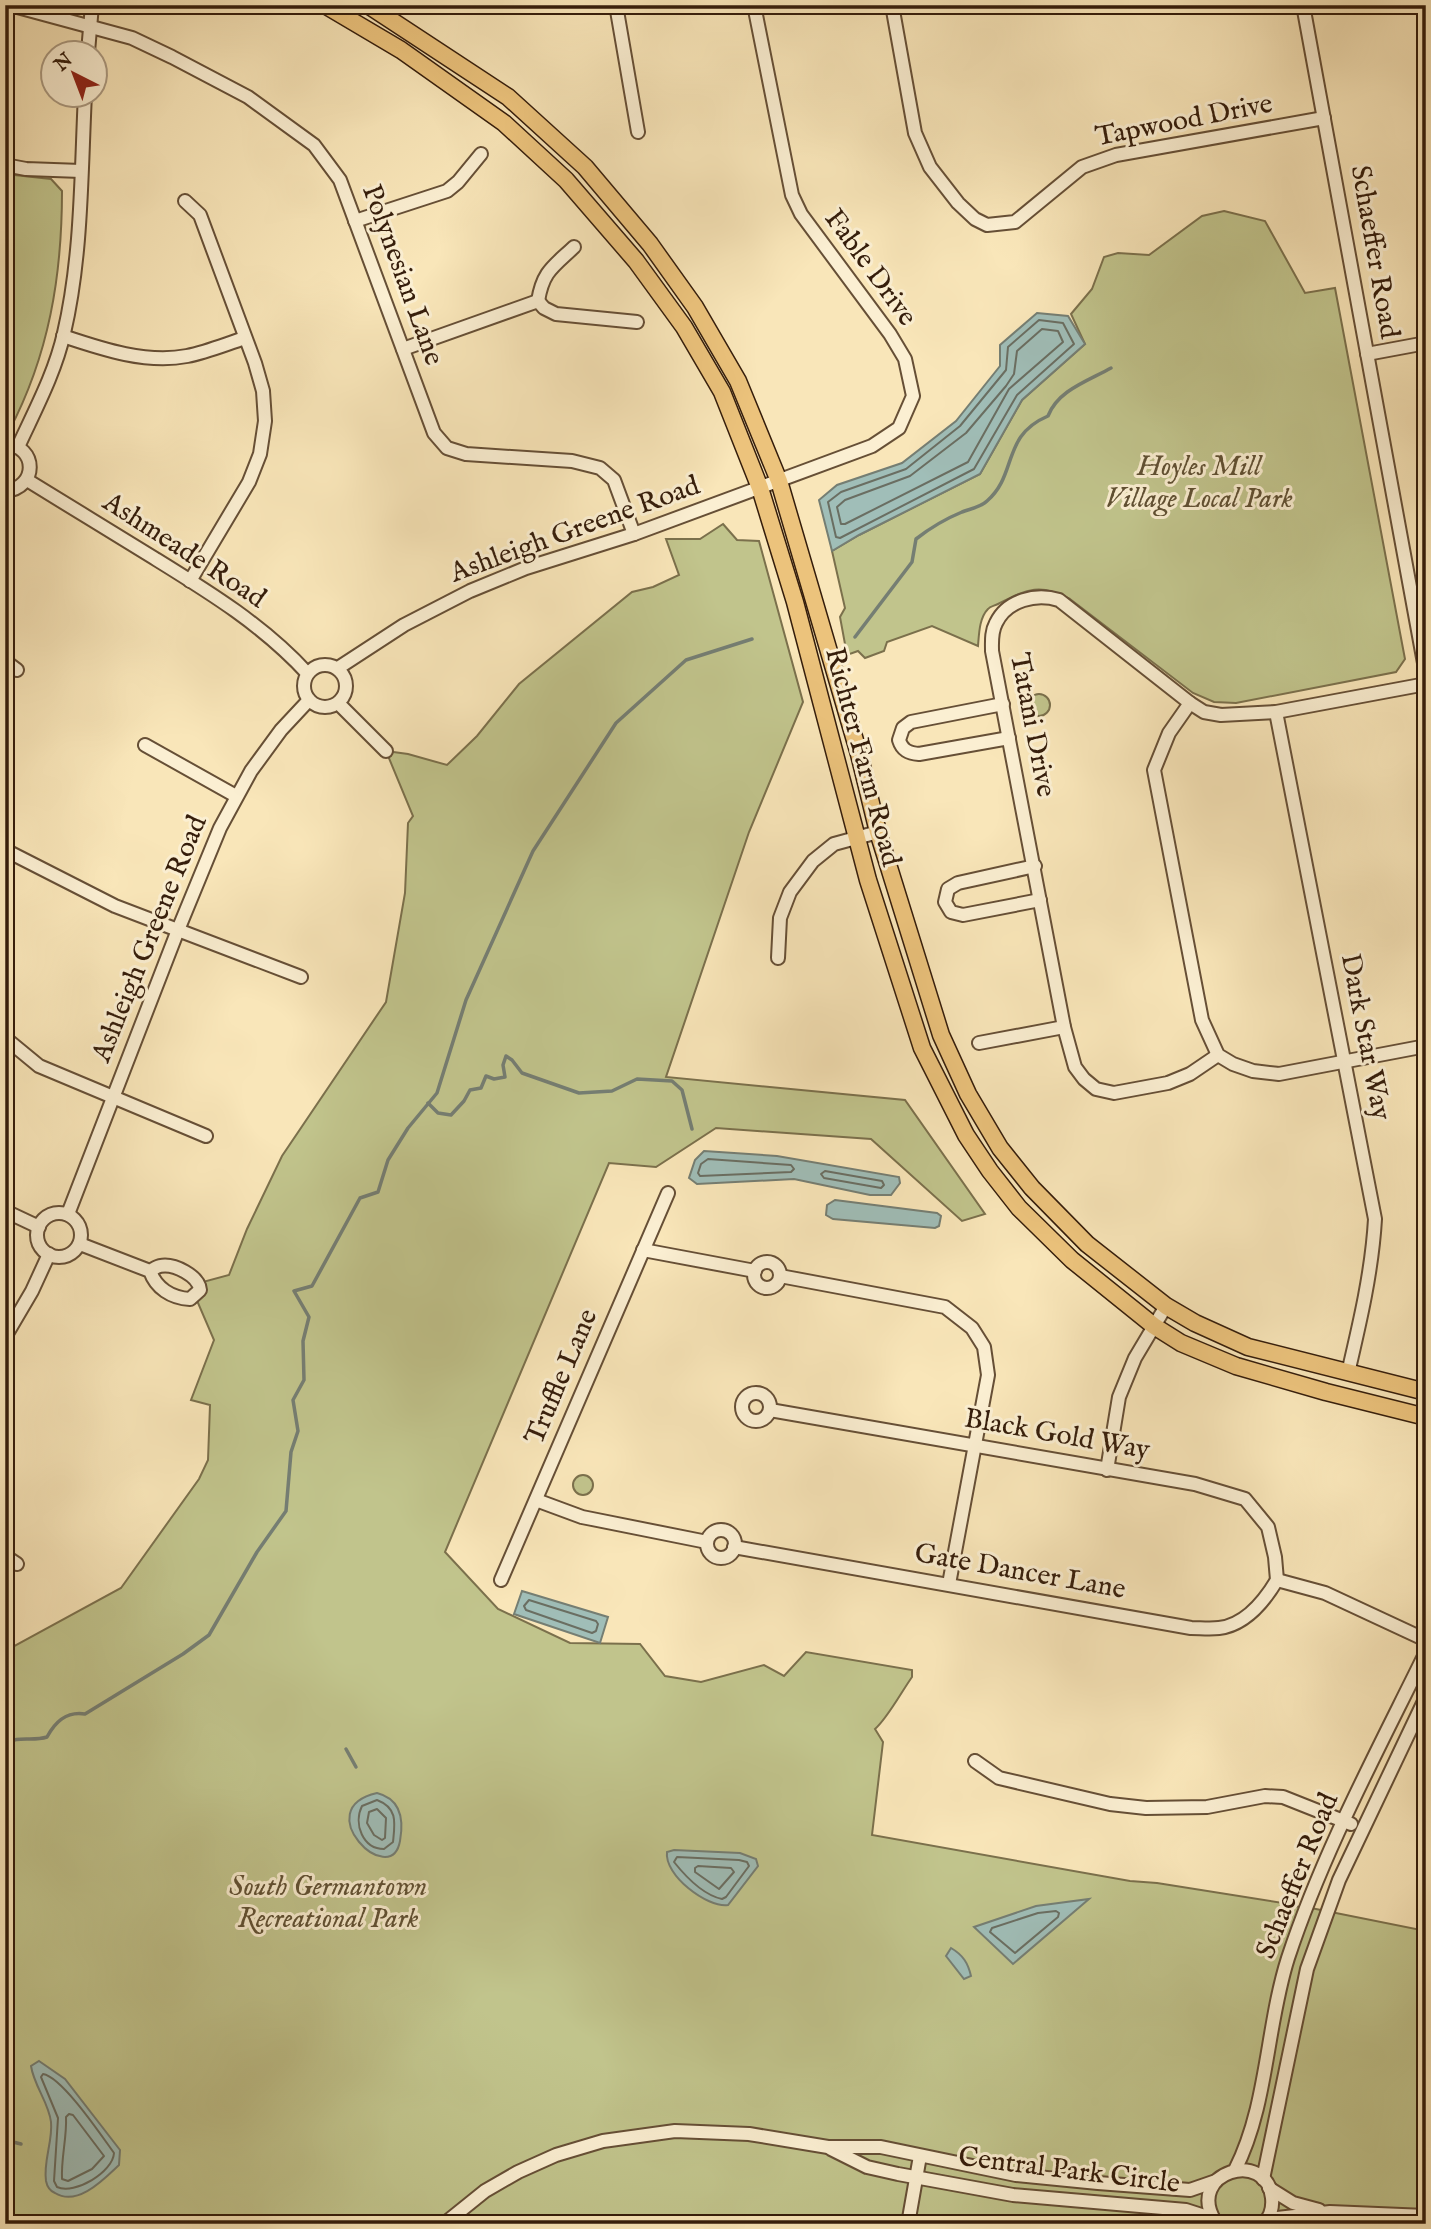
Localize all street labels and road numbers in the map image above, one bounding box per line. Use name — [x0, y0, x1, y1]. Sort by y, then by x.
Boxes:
street label: Tapwood Drive — [1092, 87, 1276, 155]
street label: Schaeffer Road — [1342, 163, 1406, 341]
street label: Polynesian Lane — [353, 180, 451, 370]
street label: Fable Drive — [816, 203, 924, 333]
street label: Ashleigh Greene Road — [444, 469, 705, 592]
street label: Ashmeade Road — [95, 485, 272, 617]
street label: Richter Farm Road — [816, 644, 908, 870]
street label: Tatani Drive — [1001, 650, 1063, 800]
street label: Ashleigh Greene Road — [84, 810, 216, 1068]
street label: Dark Star Way — [1332, 951, 1398, 1123]
street label: Truffle Lane — [518, 1304, 606, 1450]
street label: Black Gold Way — [961, 1401, 1153, 1469]
street label: Gate Dancer Lane — [912, 1536, 1128, 1608]
street label: Schaeffer Road — [1249, 1788, 1347, 1964]
street label: Central Park Circle — [956, 2140, 1182, 2202]

